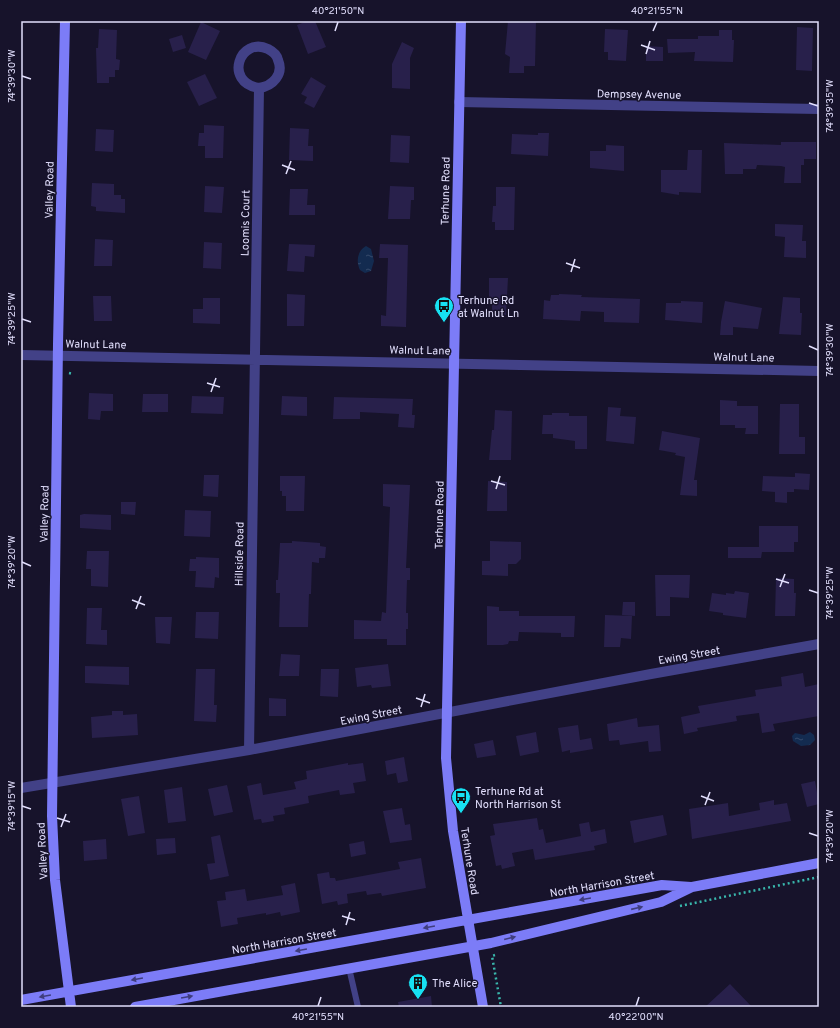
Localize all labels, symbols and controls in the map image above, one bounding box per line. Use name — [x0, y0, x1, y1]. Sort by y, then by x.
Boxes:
text: 40°21'50"N — [312, 5, 364, 18]
text: 40°21'55"N — [631, 5, 683, 18]
text: 74°39'30"W — [6, 49, 19, 103]
text: 74°39'35"W — [824, 79, 837, 133]
street label: Dempsey Avenue — [597, 87, 681, 103]
street label: Terhune Road — [438, 157, 454, 225]
street label: Valley Road — [42, 161, 58, 219]
street label: Loomis Court — [238, 190, 254, 256]
text: 74°39'25"W — [6, 292, 19, 346]
place label: Terhune Rd at Walnut Ln — [458, 294, 519, 321]
bus stop icon: Terhune Rd at Walnut Ln — [433, 295, 455, 323]
text: 74°39'30"W — [824, 323, 837, 377]
street label: Walnut Lane — [65, 337, 127, 353]
street label: Walnut Lane — [389, 343, 451, 359]
street label: Walnut Lane — [713, 350, 775, 366]
street label: Terhune Road — [432, 481, 448, 549]
street label: Valley Road — [37, 485, 53, 543]
street label: Hillside Road — [232, 522, 248, 586]
text: 74°39'20"W — [6, 535, 19, 589]
text: 74°39'25"W — [824, 566, 837, 620]
street label: Ewing Street — [657, 644, 721, 668]
street label: Ewing Street — [339, 703, 403, 729]
text: 74°39'15"W — [6, 781, 19, 831]
place label: Terhune Rd at North Harrison St — [475, 785, 561, 812]
bus stop icon: Terhune Rd at North Harrison St — [450, 786, 472, 814]
text: 74°39'20"W — [824, 809, 837, 863]
street label: Valley Road — [35, 822, 51, 880]
street label: Terhune Road — [457, 826, 481, 896]
street label: North Harrison Street — [549, 869, 655, 901]
one-way arrow — [579, 896, 591, 902]
one-way arrow — [630, 904, 643, 910]
one-way arrow — [423, 924, 435, 930]
street label: North Harrison Street — [231, 926, 337, 958]
one-way arrow — [504, 935, 516, 941]
one-way arrow — [295, 947, 308, 953]
building icon: The Alice — [407, 972, 429, 1000]
one-way arrow — [130, 977, 143, 983]
place label: The Alice — [432, 977, 478, 991]
one-way arrow — [39, 993, 51, 999]
one-way arrow — [181, 994, 193, 1000]
text: 40°21'55"N — [292, 1011, 344, 1024]
text: 40°22'00"N — [609, 1011, 663, 1024]

